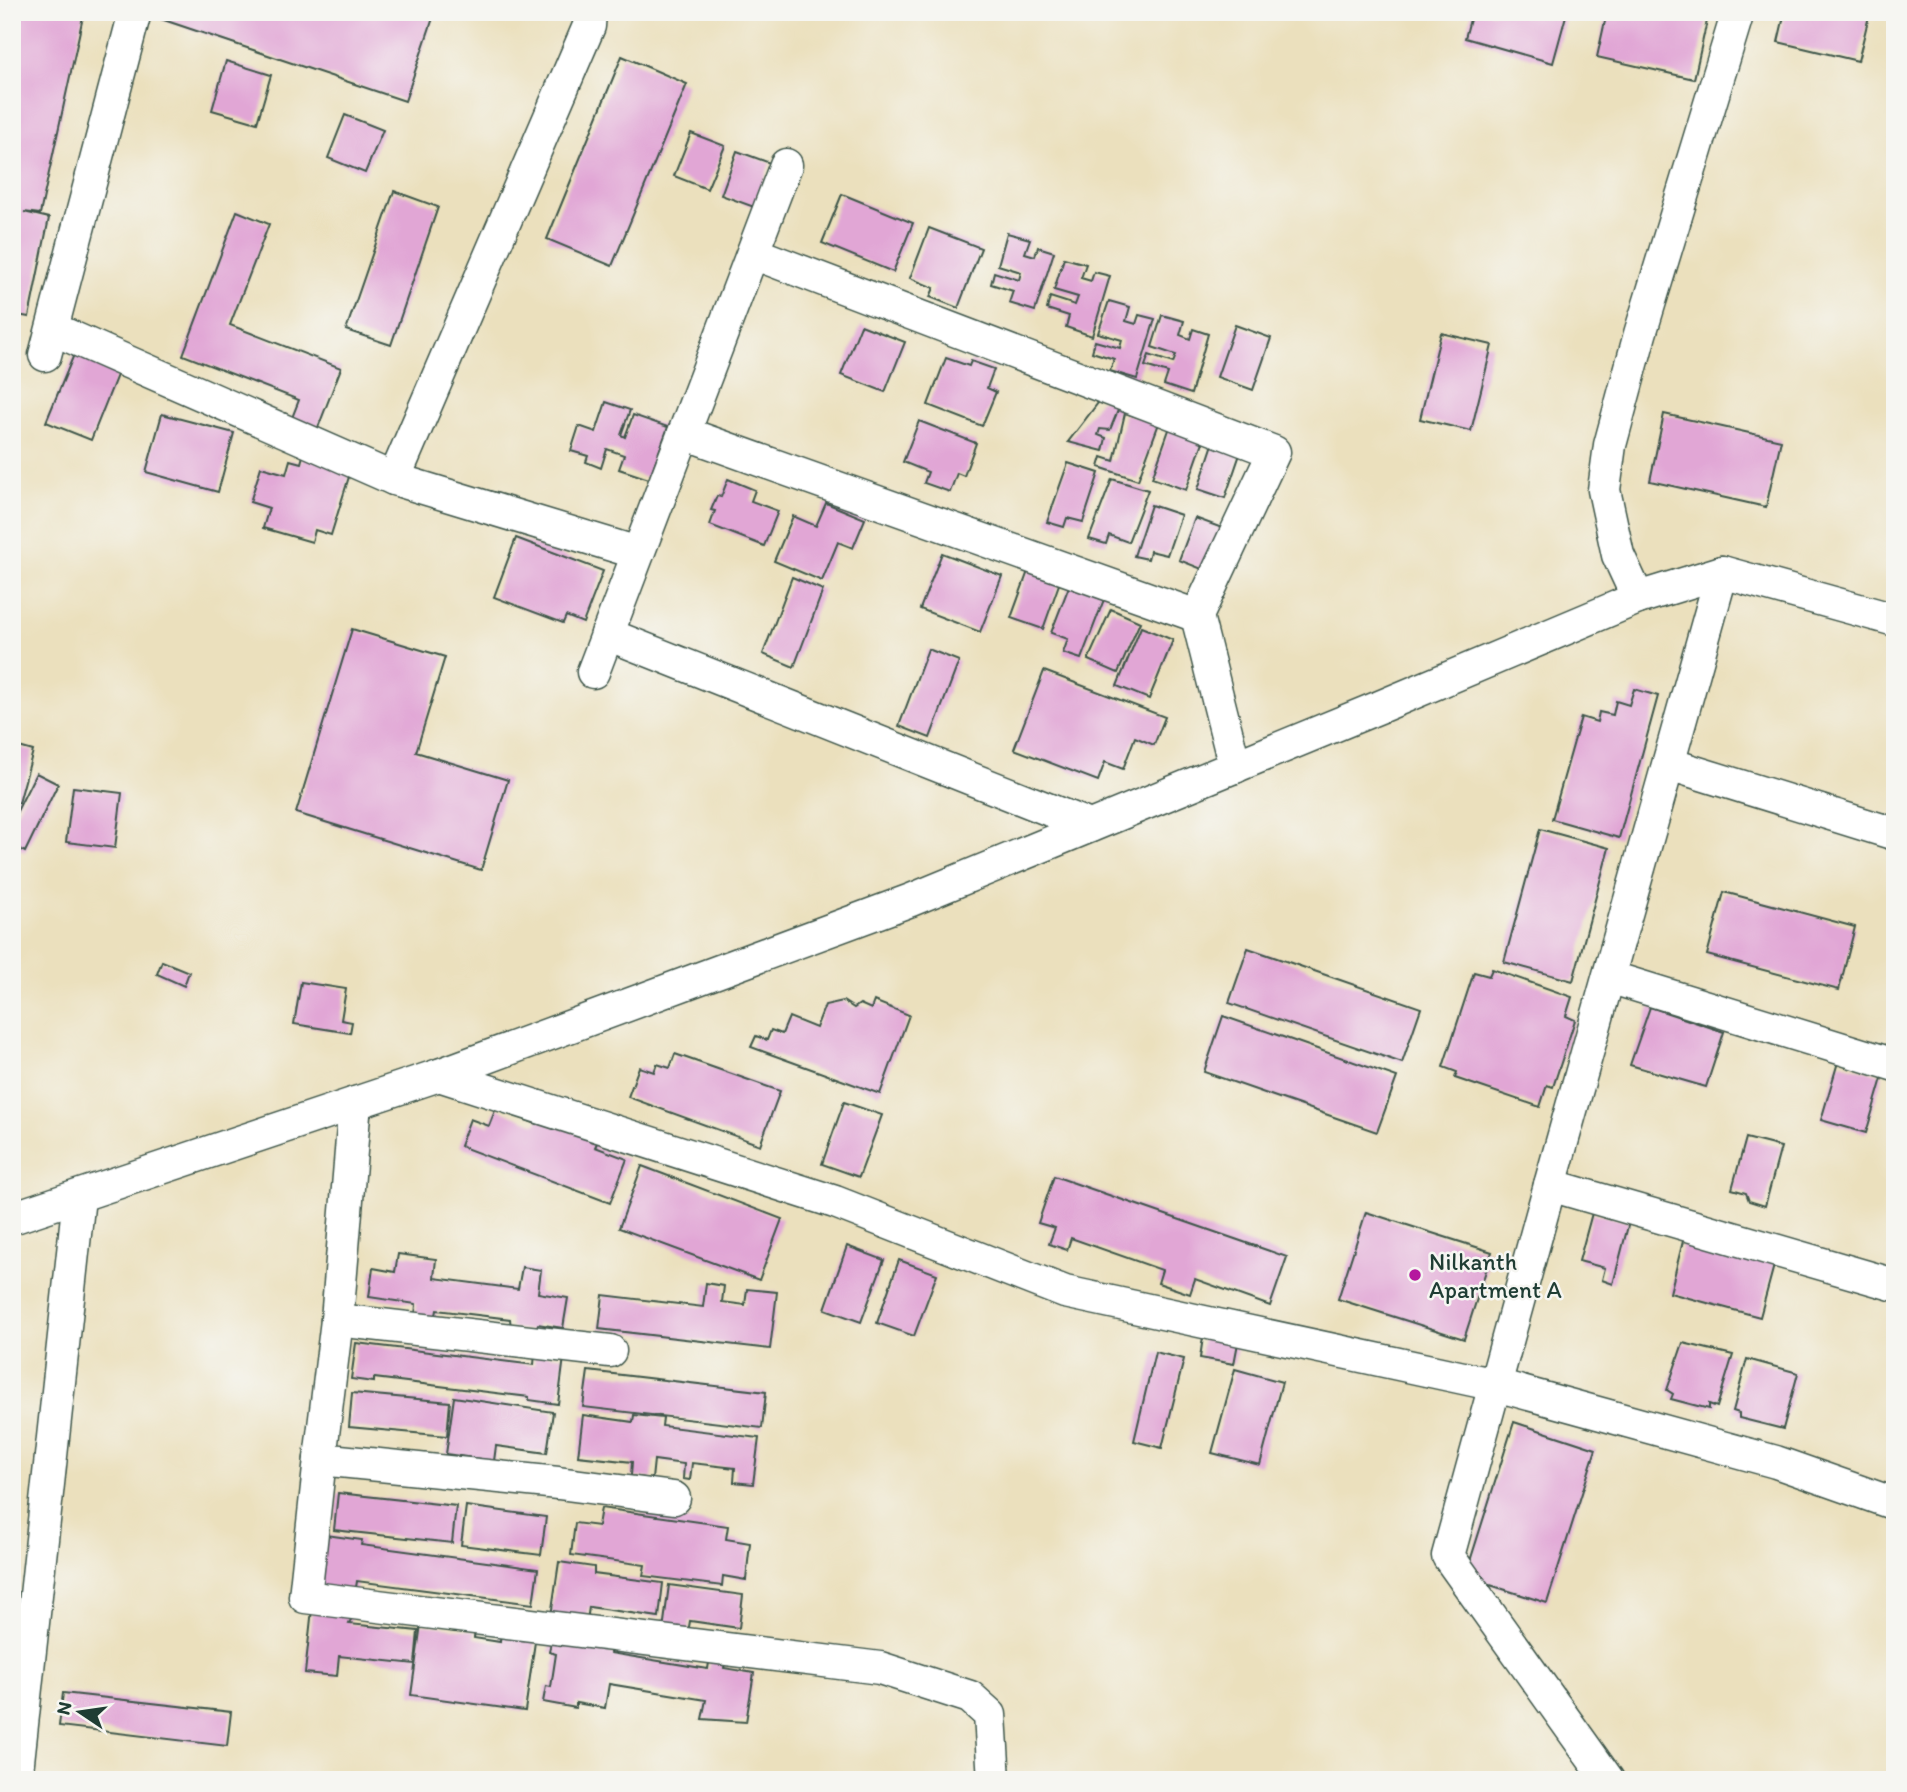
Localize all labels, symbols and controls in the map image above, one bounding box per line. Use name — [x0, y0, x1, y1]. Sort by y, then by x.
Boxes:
place label: Nilkanth Apartment A — [1429, 1247, 1562, 1304]
marker: Nilkanth Apartment A — [1407, 1267, 1423, 1283]
north arrow — [46, 1676, 116, 1746]
text: N — [51, 1699, 77, 1717]

